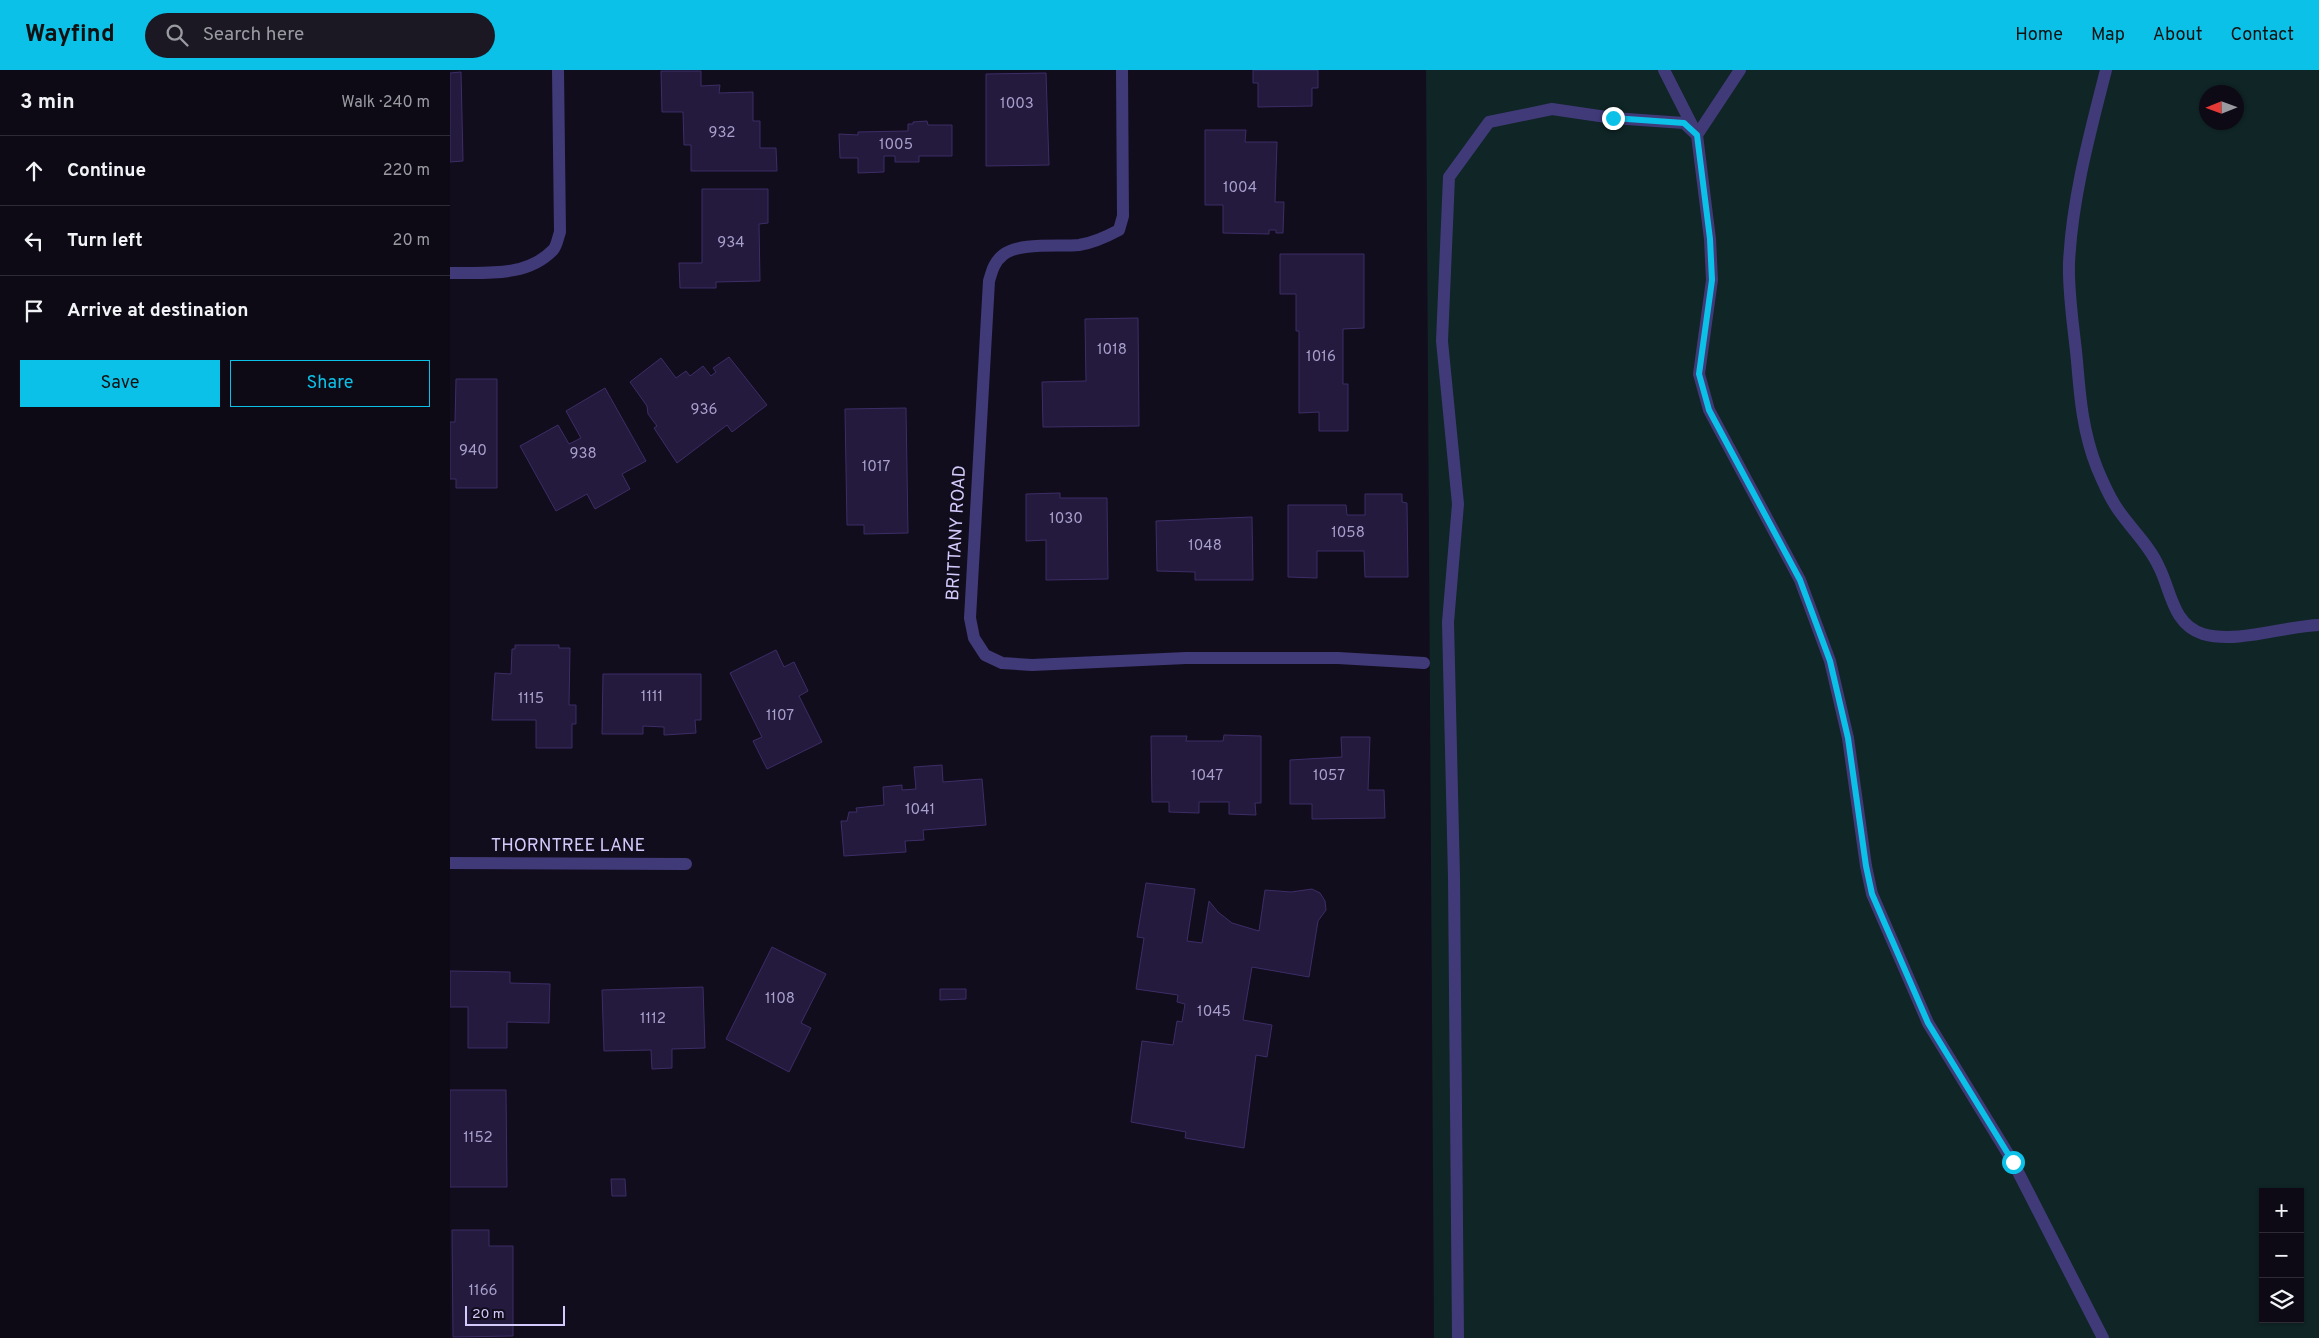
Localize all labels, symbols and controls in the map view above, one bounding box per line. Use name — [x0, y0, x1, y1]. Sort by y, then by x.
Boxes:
search box — [145, 13, 495, 58]
text: Wayfind — [25, 20, 115, 50]
icon: search — [163, 21, 191, 49]
text: Search here — [203, 23, 304, 47]
text: Home — [2015, 24, 2063, 47]
text: Map — [2091, 24, 2125, 47]
text: About — [2153, 24, 2202, 47]
text: Contact — [2230, 24, 2294, 47]
north arrow — [2199, 85, 2244, 130]
text: 3 min — [20, 89, 75, 116]
text: Walk · 240 m — [341, 93, 430, 113]
house number: 1003 — [1000, 95, 1034, 114]
route end — [1602, 107, 1625, 130]
house number: 932 — [709, 124, 735, 143]
house number: 1005 — [879, 136, 913, 155]
icon: ahead — [20, 157, 48, 185]
text: Continue — [67, 159, 146, 183]
text: 220 m — [383, 161, 430, 181]
house number: 1004 — [1223, 179, 1257, 198]
icon: left — [20, 227, 48, 255]
text: Turn left — [67, 229, 143, 253]
text: 20 m — [393, 231, 430, 251]
house number: 934 — [717, 234, 745, 253]
icon: arrive — [20, 297, 48, 325]
text: Arrive at destination — [67, 299, 248, 323]
house number: 1018 — [1097, 341, 1127, 360]
house number: 1016 — [1306, 348, 1336, 367]
button: Save — [20, 360, 220, 407]
button: Share — [230, 360, 430, 407]
house number: 936 — [691, 401, 718, 420]
house number: 940 — [459, 442, 487, 461]
house number: 938 — [569, 445, 597, 464]
house number: 1017 — [862, 458, 890, 477]
street label: BRITTANY ROAD — [942, 465, 972, 601]
house number: 1030 — [1049, 510, 1083, 529]
house number: 1058 — [1331, 524, 1365, 543]
house number: 1048 — [1188, 537, 1222, 556]
house number: 1111 — [641, 688, 663, 707]
house number: 1115 — [518, 690, 544, 709]
house number: 1107 — [766, 707, 794, 726]
house number: 1047 — [1191, 767, 1223, 786]
house number: 1057 — [1313, 767, 1345, 786]
house number: 1041 — [905, 801, 935, 820]
street label: THORNTREE LANE — [491, 835, 645, 858]
house number: 1108 — [765, 990, 795, 1009]
house number: 1045 — [1197, 1003, 1231, 1022]
house number: 1112 — [640, 1010, 666, 1029]
house number: 1152 — [463, 1129, 493, 1148]
route start — [2002, 1151, 2025, 1174]
map controls — [2259, 1188, 2304, 1323]
button: + — [2259, 1188, 2304, 1233]
button: − — [2259, 1233, 2304, 1278]
button: layers — [2259, 1278, 2304, 1323]
house number: 1166 — [468, 1282, 498, 1301]
scale bar — [465, 1303, 565, 1326]
text: 20 m — [472, 1306, 505, 1323]

